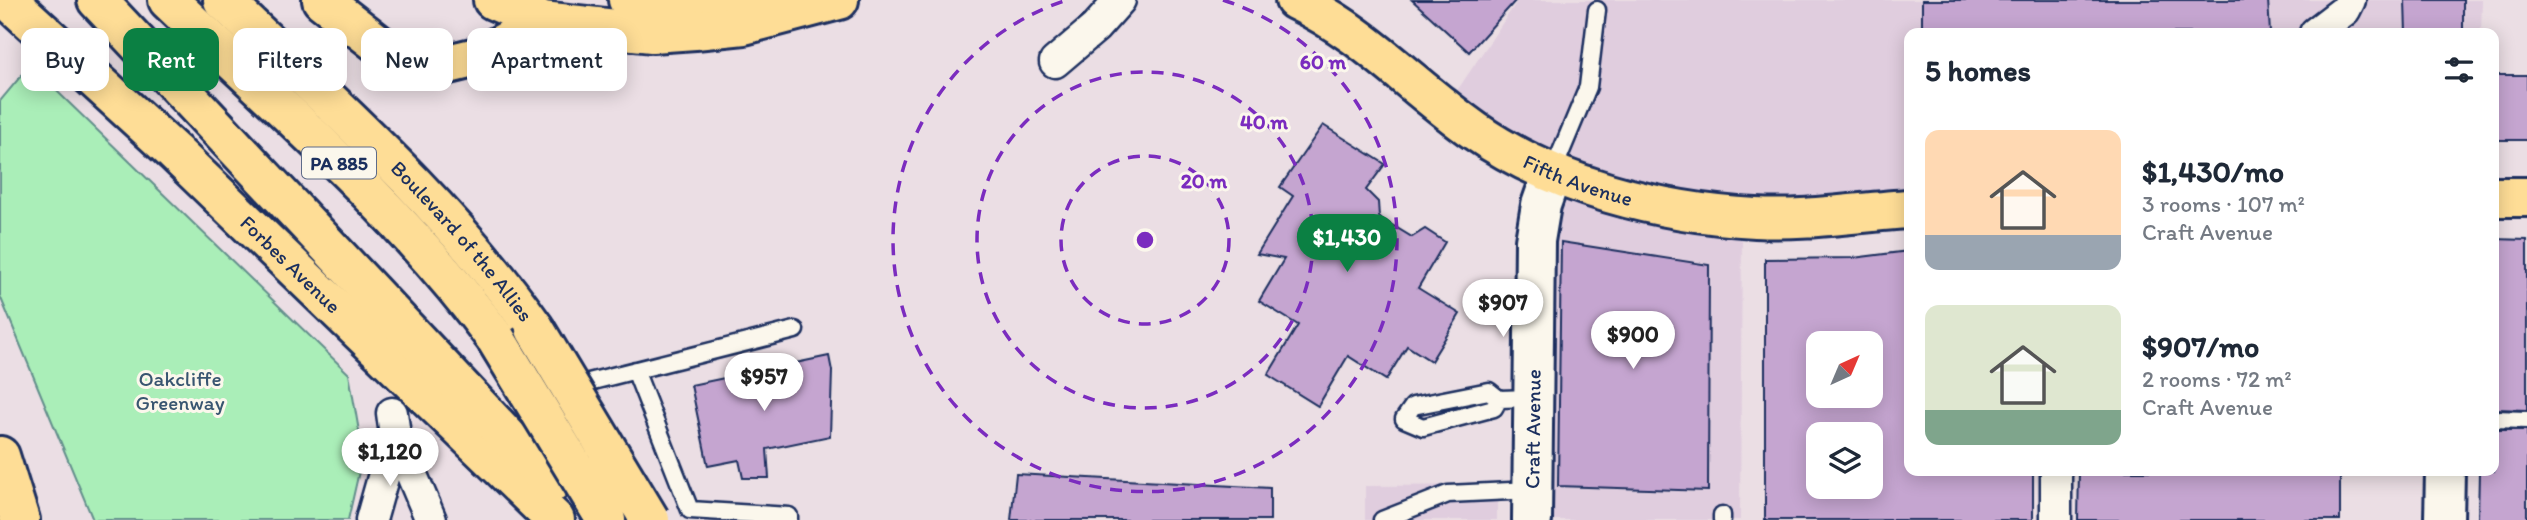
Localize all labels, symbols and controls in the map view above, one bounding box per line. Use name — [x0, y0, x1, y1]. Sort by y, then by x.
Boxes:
chip: Buy — [21, 28, 109, 91]
chip: Rent — [123, 28, 219, 91]
chip: Filters — [233, 28, 347, 91]
chip: New — [361, 28, 453, 91]
chip: Apartment — [467, 28, 627, 91]
text: 60 m — [1300, 49, 1347, 74]
icon: filters — [2440, 51, 2478, 89]
text: 5 homes — [1925, 52, 2031, 89]
text: 40 m — [1240, 109, 1288, 134]
road number: PA 885 — [302, 148, 376, 178]
street label: Fifth Avenue — [1519, 149, 1635, 211]
text: $1,430/mo — [2142, 153, 2284, 190]
street label: Boulevard of the Allies — [386, 155, 539, 326]
icon: home — [1981, 158, 2065, 242]
text: 20 m — [1181, 168, 1228, 193]
text: 3 rooms · 107 m² — [2142, 190, 2305, 218]
street label: Forbes Avenue — [235, 210, 346, 318]
pin: $1,430 — [1290, 215, 1404, 274]
text: Craft Avenue — [2142, 218, 2273, 246]
text: $1,430 — [1313, 223, 1381, 251]
centre of rings — [1133, 228, 1157, 252]
pin: $907 — [1462, 280, 1544, 339]
text: $907 — [1478, 288, 1528, 316]
pin: $900 — [1592, 312, 1674, 371]
text: $900 — [1607, 320, 1659, 348]
text: $907/mo — [2142, 328, 2259, 365]
north arrow — [1806, 331, 1883, 408]
map controls — [1806, 331, 1883, 499]
icon: home — [1981, 333, 2065, 417]
pin: $957 — [723, 354, 805, 413]
text: $957 — [740, 362, 788, 390]
text: 2 rooms · 72 m² — [2142, 365, 2292, 393]
park label: Oakcliffe Greenway — [135, 366, 225, 415]
street label: Craft Avenue — [1519, 369, 1546, 489]
text: Craft Avenue — [2142, 393, 2273, 421]
button: layers — [1806, 422, 1883, 499]
pin: $1,120 — [333, 428, 447, 488]
text: $1,120 — [358, 437, 422, 465]

